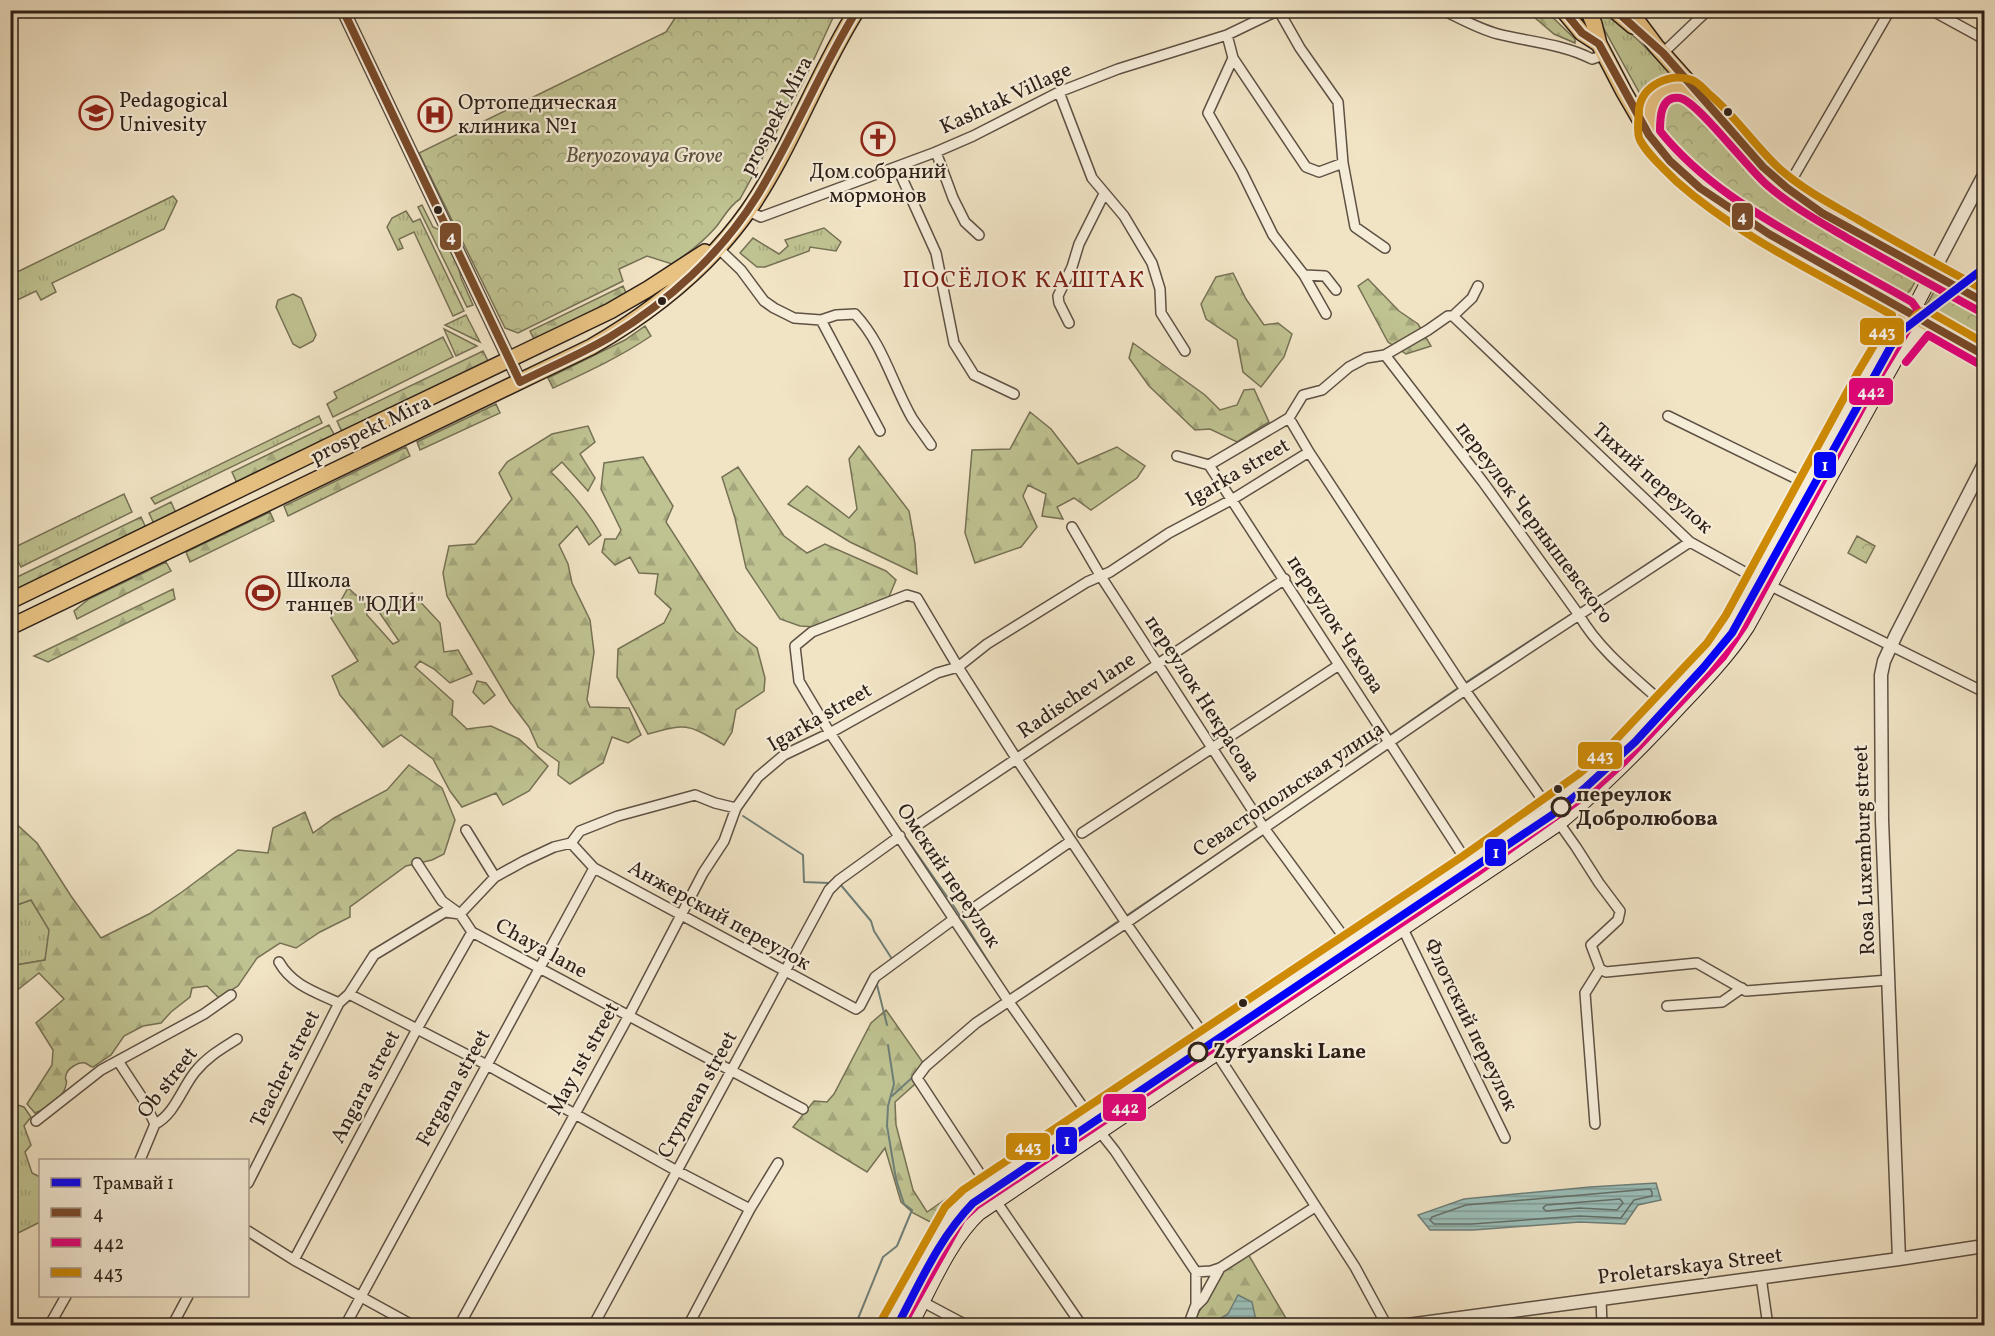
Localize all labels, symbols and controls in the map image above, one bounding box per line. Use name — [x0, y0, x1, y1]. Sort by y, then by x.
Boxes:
street label: prospekt Mira — [733, 51, 821, 181]
street label: Kashtak Village — [935, 56, 1077, 142]
place label: Pedagogical Univesity — [119, 87, 228, 140]
place label: Ортопедическая клиника №1 — [458, 89, 617, 142]
school or university icon: Pedagogical Univesity — [78, 95, 114, 131]
hospital icon: Ортопедическая клиника №1 — [417, 97, 453, 133]
unlabelled marker — [1722, 106, 1734, 118]
church icon: Дом собраний мормонов — [860, 121, 896, 157]
park label: Beryozovaya Grove — [566, 142, 723, 171]
place label: Дом собраний мормонов — [809, 158, 947, 211]
line badge: 4 — [1731, 202, 1754, 231]
unlabelled marker — [432, 204, 444, 216]
text: 4 — [1737, 207, 1747, 229]
line badge: 4 — [439, 222, 462, 251]
text: 4 — [446, 227, 456, 249]
district label: ПОСЁЛОК КАШТАК — [902, 264, 1146, 298]
unlabelled marker — [656, 295, 668, 307]
line badge: 443 — [1859, 317, 1905, 346]
text: 443 — [1869, 322, 1896, 344]
line badge: 442 — [1848, 377, 1894, 406]
text: 442 — [1857, 382, 1885, 404]
street label: prospekt Mira — [306, 388, 436, 472]
street label: переулок Чернышевского — [1448, 416, 1620, 630]
street label: Тихий переулок — [1585, 417, 1719, 541]
street label: Igarka street — [1181, 431, 1295, 515]
line badge: 1 — [1813, 451, 1837, 479]
text: 1 — [1822, 456, 1828, 478]
street label: переулок Чехова — [1279, 550, 1391, 700]
place label: Школа танцев "ЮДИ" — [286, 567, 424, 620]
sports icon: Школа танцев "ЮДИ" — [245, 575, 281, 611]
street label: переулок Некрасова — [1137, 610, 1267, 788]
street label: Radischev lane — [1012, 646, 1142, 746]
street label: Igarka street — [763, 676, 877, 760]
street label: Севастопольская улица — [1188, 715, 1390, 865]
line badge: 443 — [1577, 741, 1623, 770]
street label: Rosa Luxemburg street — [1847, 744, 1883, 956]
text: 443 — [1587, 746, 1614, 768]
place label: переулок Добролюбова — [1576, 781, 1718, 834]
unlabelled marker — [1552, 783, 1564, 795]
marker: переулок Добролюбова — [1551, 797, 1571, 817]
street label: Омский переулок — [889, 798, 1007, 954]
line badge: 1 — [1484, 838, 1507, 867]
text: 1 — [1493, 843, 1499, 865]
street label: Анжерский переулок — [622, 854, 816, 978]
street label: Chaya lane — [490, 912, 592, 986]
street label: Флотский переулок — [1416, 934, 1524, 1116]
street label: May 1st street — [541, 997, 627, 1121]
unlabelled marker — [1237, 997, 1249, 1009]
street label: Teacher street — [244, 1005, 328, 1133]
street label: Fergana street — [410, 1024, 498, 1152]
street label: Angara street — [324, 1025, 408, 1149]
street label: Crymean street — [651, 1026, 745, 1164]
place label: Zyryanski Lane — [1213, 1038, 1366, 1067]
street label: Ob street — [131, 1041, 205, 1125]
marker: Zyryanski Lane — [1188, 1042, 1208, 1062]
line badge: 442 — [1102, 1093, 1147, 1122]
text: 442 — [1111, 1098, 1139, 1120]
line badge: 1 — [1055, 1126, 1078, 1155]
text: 1 — [1064, 1131, 1070, 1153]
line badge: 443 — [1005, 1132, 1051, 1161]
text: 443 — [1015, 1137, 1042, 1159]
legend — [39, 1159, 249, 1297]
text: Трамвай 1 — [93, 1172, 174, 1197]
text: 4 — [93, 1202, 104, 1227]
text: 442 — [93, 1232, 124, 1257]
street label: Proletarskaya Street — [1596, 1241, 1784, 1293]
text: 443 — [93, 1262, 123, 1287]

